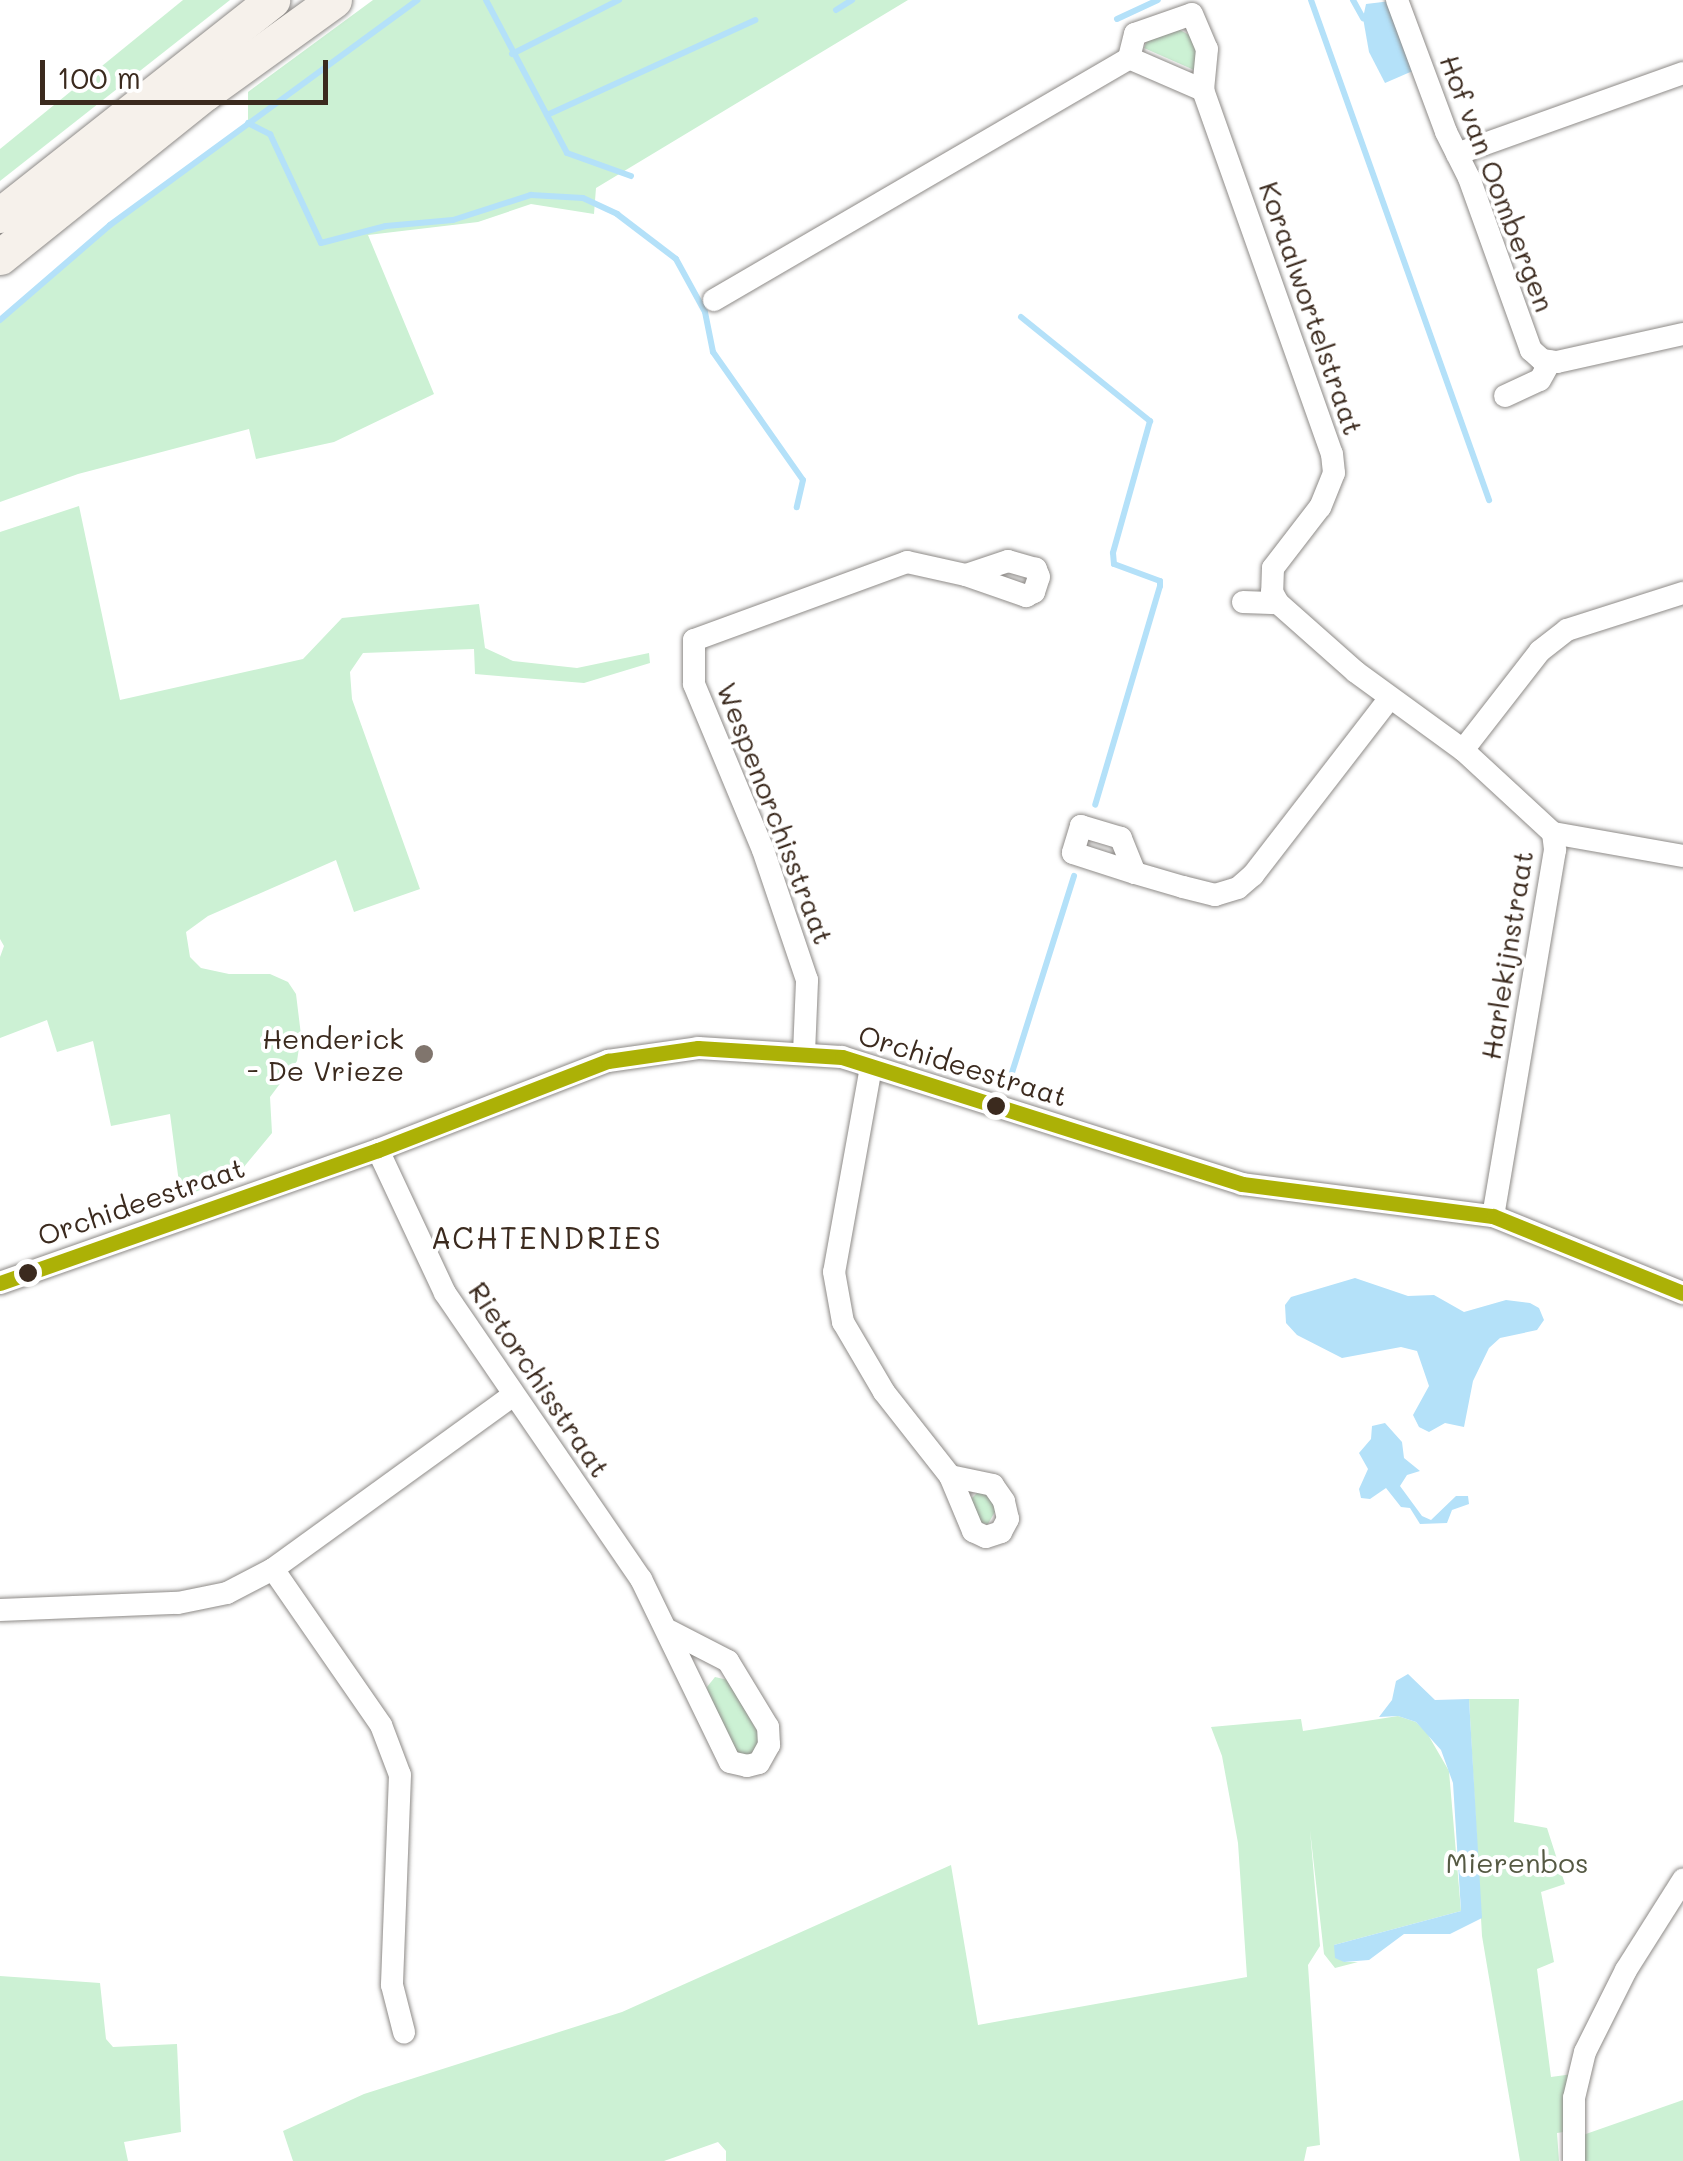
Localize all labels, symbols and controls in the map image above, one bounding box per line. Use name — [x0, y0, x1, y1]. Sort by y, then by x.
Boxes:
scale bar — [45, 40, 332, 102]
street label: Hof van Oombergen — [1433, 50, 1563, 316]
text: 100 m — [57, 57, 141, 97]
street label: Koraalwortelstraat — [1253, 177, 1371, 439]
street label: Wespenorchisstraat — [711, 677, 841, 949]
street label: Harlekijnstraat — [1473, 848, 1539, 1062]
street label: Orchideestraat — [854, 1017, 1072, 1113]
place label: Henderick - De Vrieze — [247, 1021, 404, 1087]
marker: Henderick - De Vrieze — [413, 1043, 435, 1065]
unlabelled marker — [986, 1096, 1006, 1116]
street label: Orchideestraat — [33, 1150, 249, 1252]
district label: ACHTENDRIES — [431, 1219, 663, 1255]
unlabelled marker — [18, 1263, 38, 1283]
street label: Rietorchisstraat — [462, 1275, 618, 1483]
park label: Mierenbos — [1445, 1845, 1589, 1879]

